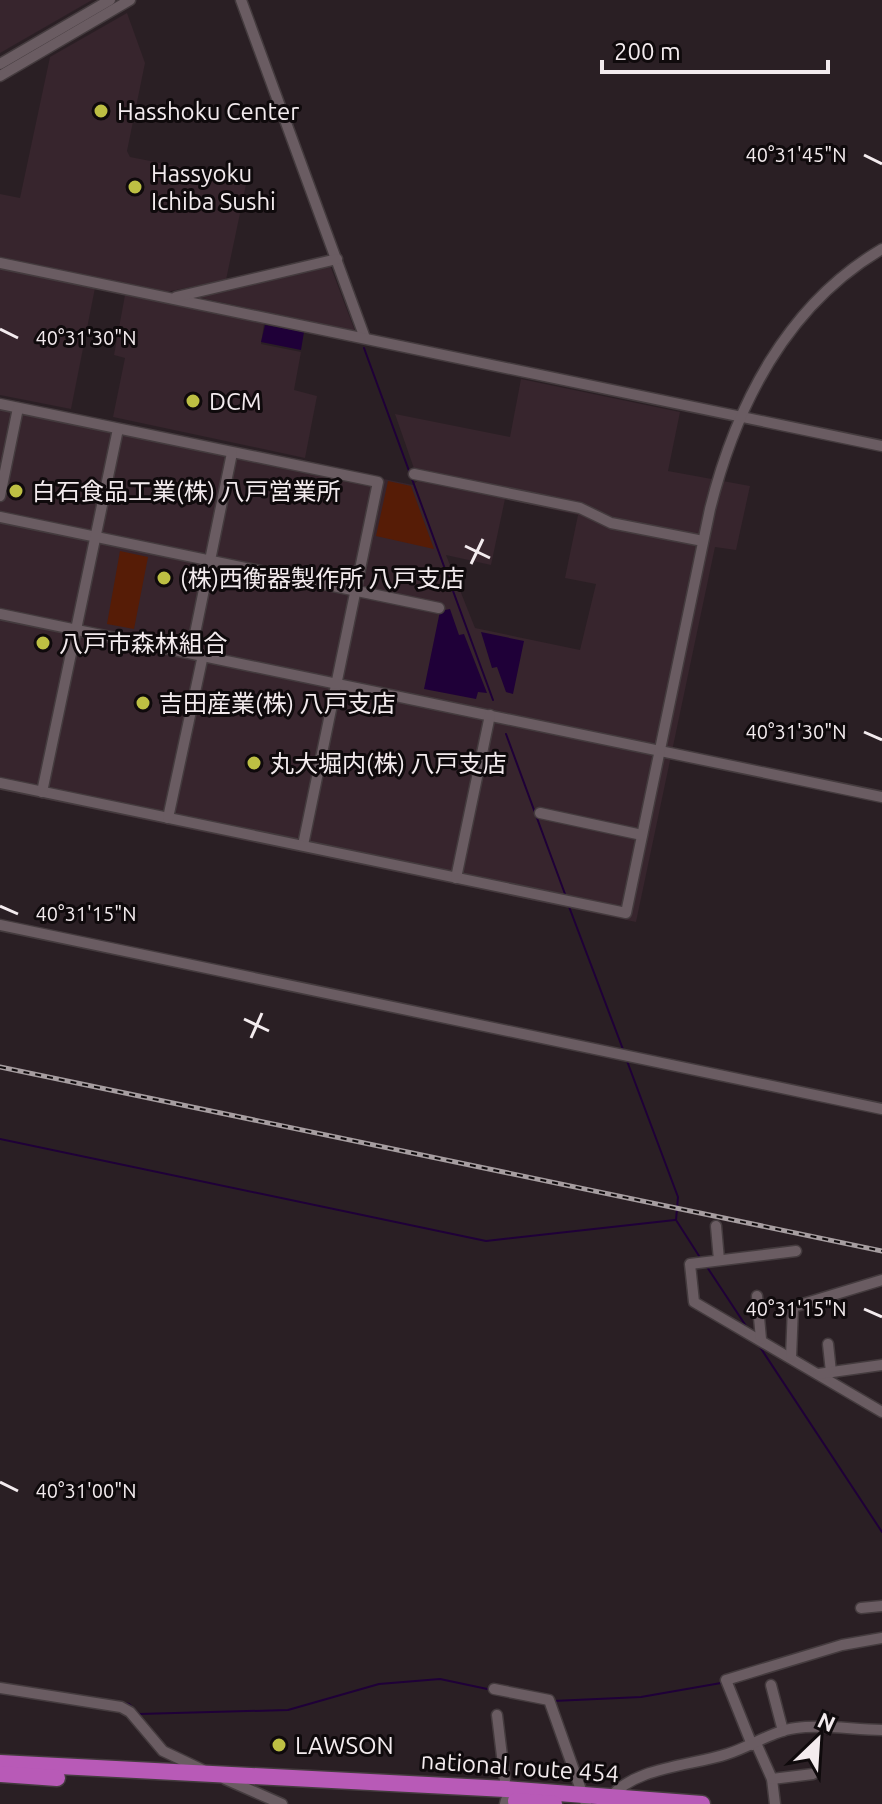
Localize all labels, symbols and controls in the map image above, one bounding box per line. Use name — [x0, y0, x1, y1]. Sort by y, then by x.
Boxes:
scale bar — [602, 24, 828, 74]
text: 200 m — [614, 38, 681, 65]
place label: Hasshoku Center — [117, 98, 299, 125]
marker: Hasshoku Center — [92, 102, 110, 120]
text: 40°31'45"N — [745, 143, 847, 166]
place label: Hassyoku Ichiba Sushi — [151, 160, 276, 215]
marker: Hassyoku Ichiba Sushi — [126, 178, 144, 196]
text: 40°31'30"N — [35, 326, 137, 349]
place label: DCM — [209, 388, 262, 415]
marker: DCM — [184, 392, 202, 410]
place label: 白石食品工業(株) 八戸営業所 — [32, 478, 341, 505]
marker: 白石食品工業(株) 八戸営業所 — [7, 482, 25, 500]
place label: (株)西衡器製作所 八戸支店 — [180, 565, 465, 592]
marker: (株)西衡器製作所 八戸支店 — [155, 569, 173, 587]
place label: 八戸市森林組合 — [59, 630, 227, 657]
marker: 八戸市森林組合 — [34, 634, 52, 652]
place label: 吉田産業(株) 八戸支店 — [159, 690, 396, 717]
marker: 吉田産業(株) 八戸支店 — [134, 694, 152, 712]
text: 40°31'30"N — [745, 720, 847, 743]
place label: 丸大堀内(株) 八戸支店 — [270, 750, 507, 777]
marker: 丸大堀内(株) 八戸支店 — [245, 754, 263, 772]
text: 40°31'15"N — [35, 902, 137, 925]
text: 40°31'15"N — [745, 1297, 847, 1320]
text: 40°31'00"N — [35, 1479, 137, 1502]
north arrow — [778, 1700, 858, 1780]
text: N — [814, 1707, 839, 1736]
place label: LAWSON — [295, 1732, 394, 1759]
marker: LAWSON — [270, 1736, 288, 1754]
street label: national route 454 — [420, 1747, 620, 1787]

